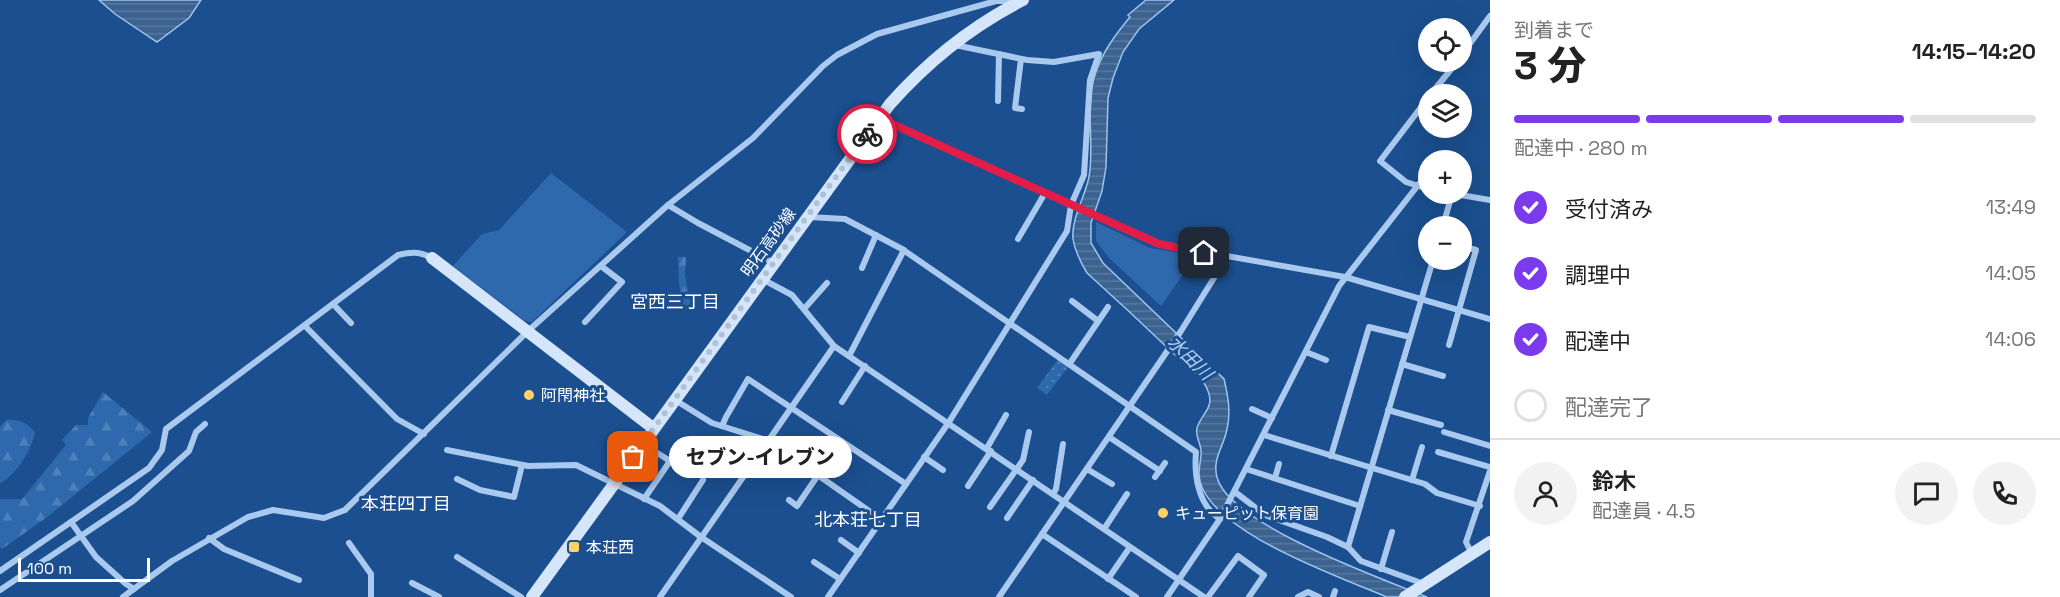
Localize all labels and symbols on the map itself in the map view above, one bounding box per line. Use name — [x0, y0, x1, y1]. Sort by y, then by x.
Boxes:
courier — [837, 104, 897, 164]
street label: 明石高砂線 — [736, 204, 800, 281]
pin — [1178, 227, 1229, 278]
district label: 宮西三丁目 — [630, 290, 720, 313]
water label: 水田川 — [1163, 331, 1219, 386]
place label: 阿閇神社 — [541, 385, 605, 406]
marker: 阿閇神社 — [522, 388, 536, 402]
pin — [607, 431, 658, 482]
callout: セブン-イレブン — [669, 436, 852, 478]
district label: 本荘四丁目 — [361, 492, 451, 515]
place label: キューピット保育園 — [1175, 503, 1319, 524]
marker: キューピット保育園 — [1156, 506, 1170, 520]
district label: 北本荘七丁目 — [814, 508, 922, 531]
place label: 本荘西 — [586, 537, 634, 558]
marker: 本荘西 — [567, 540, 581, 554]
scale bar — [18, 555, 150, 582]

